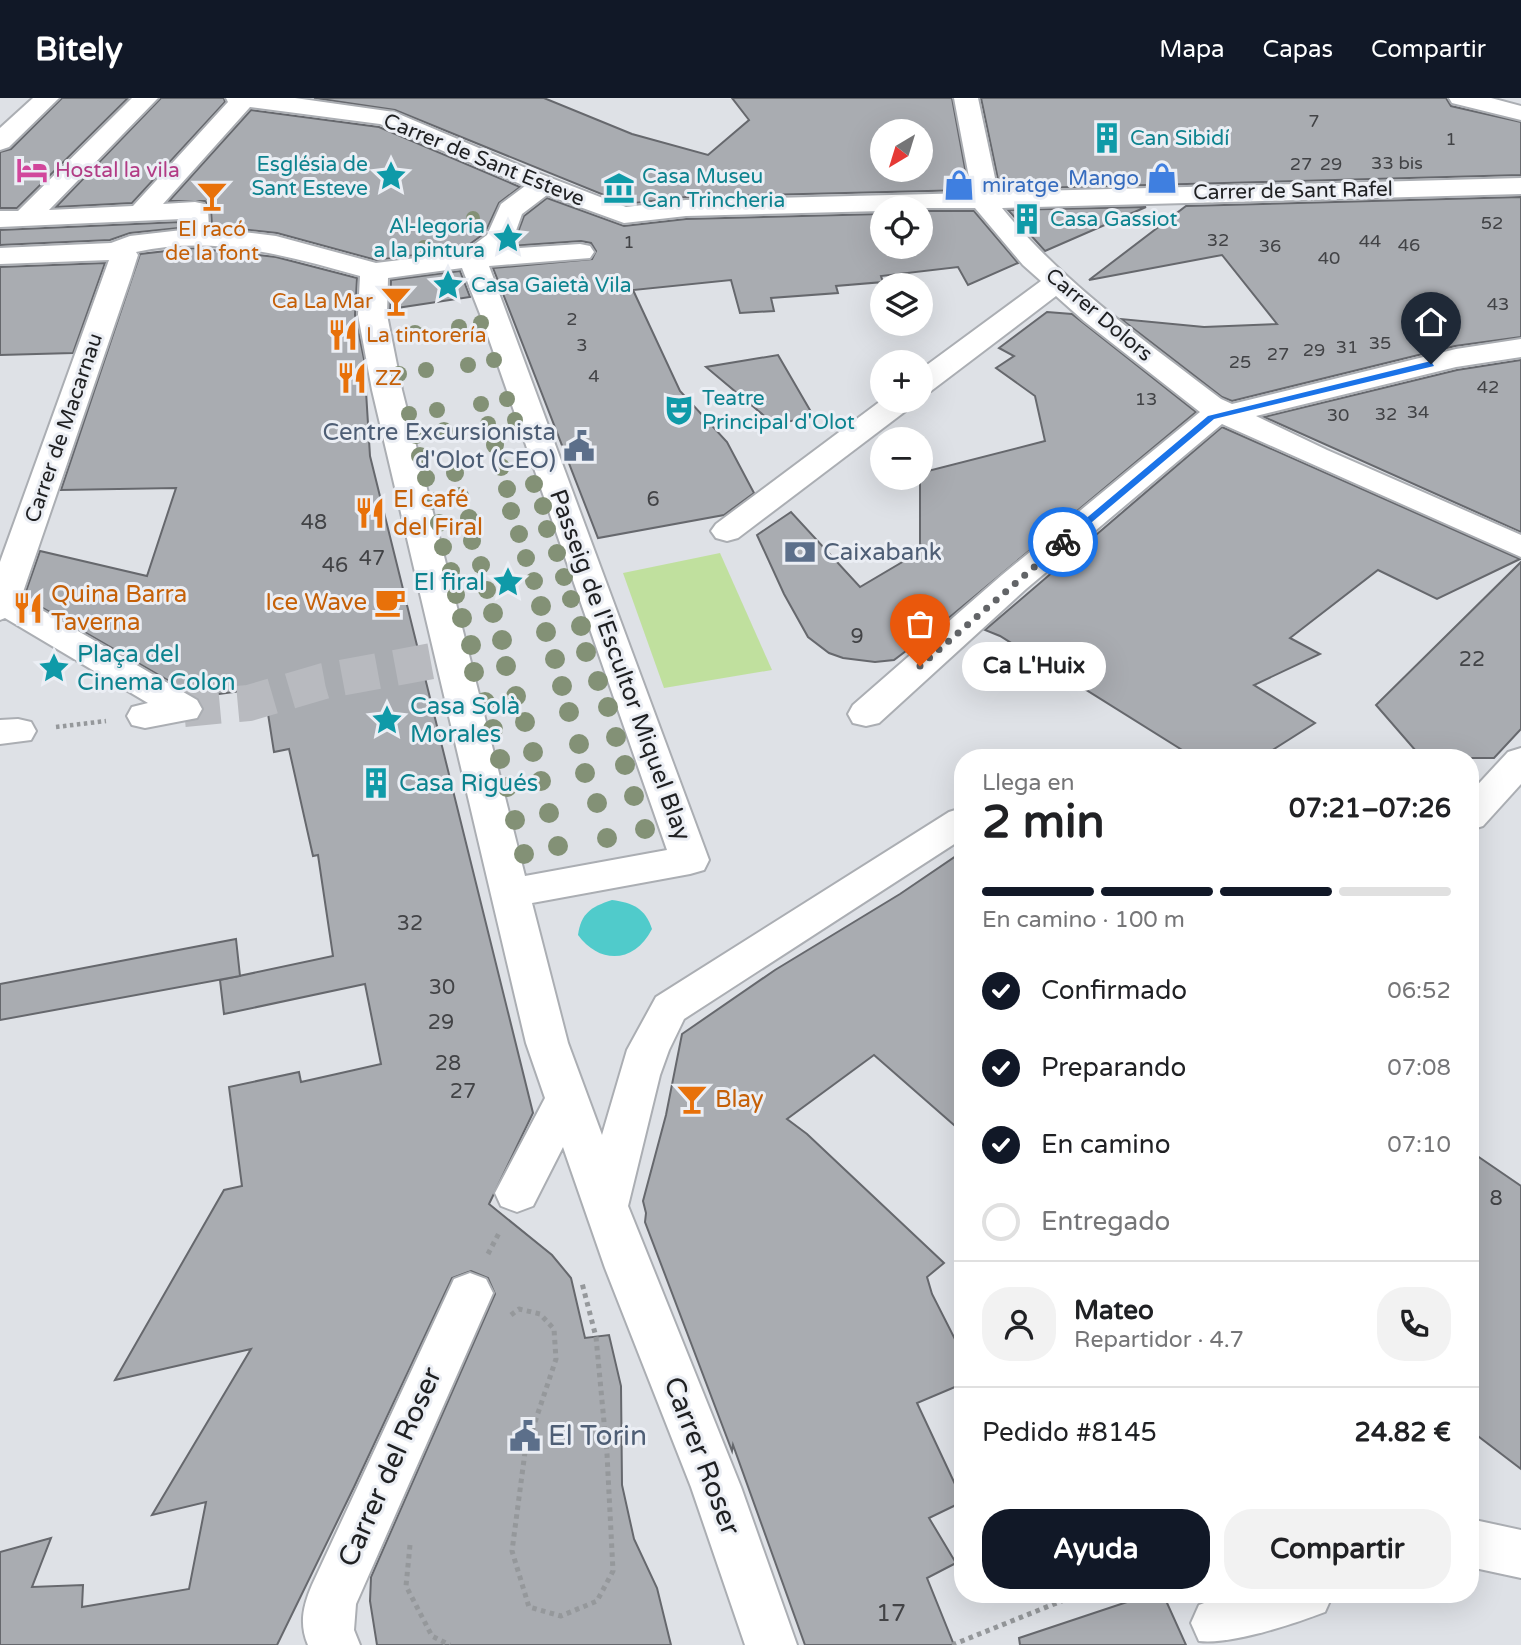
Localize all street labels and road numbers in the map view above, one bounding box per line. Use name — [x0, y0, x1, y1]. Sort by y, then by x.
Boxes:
street label: Carrer de Sant Esteve — [380, 108, 588, 212]
street label: Carrer de Sant Rafel — [1193, 177, 1393, 205]
street label: Carrer Dolors — [1040, 263, 1158, 367]
street label: Carrer de Macarnau — [20, 330, 108, 526]
street label: Passeig de l'Escultor Miquel Blay — [543, 486, 697, 845]
street label: Carrer del Roser — [331, 1362, 449, 1572]
street label: Carrer Roser — [656, 1372, 748, 1540]

